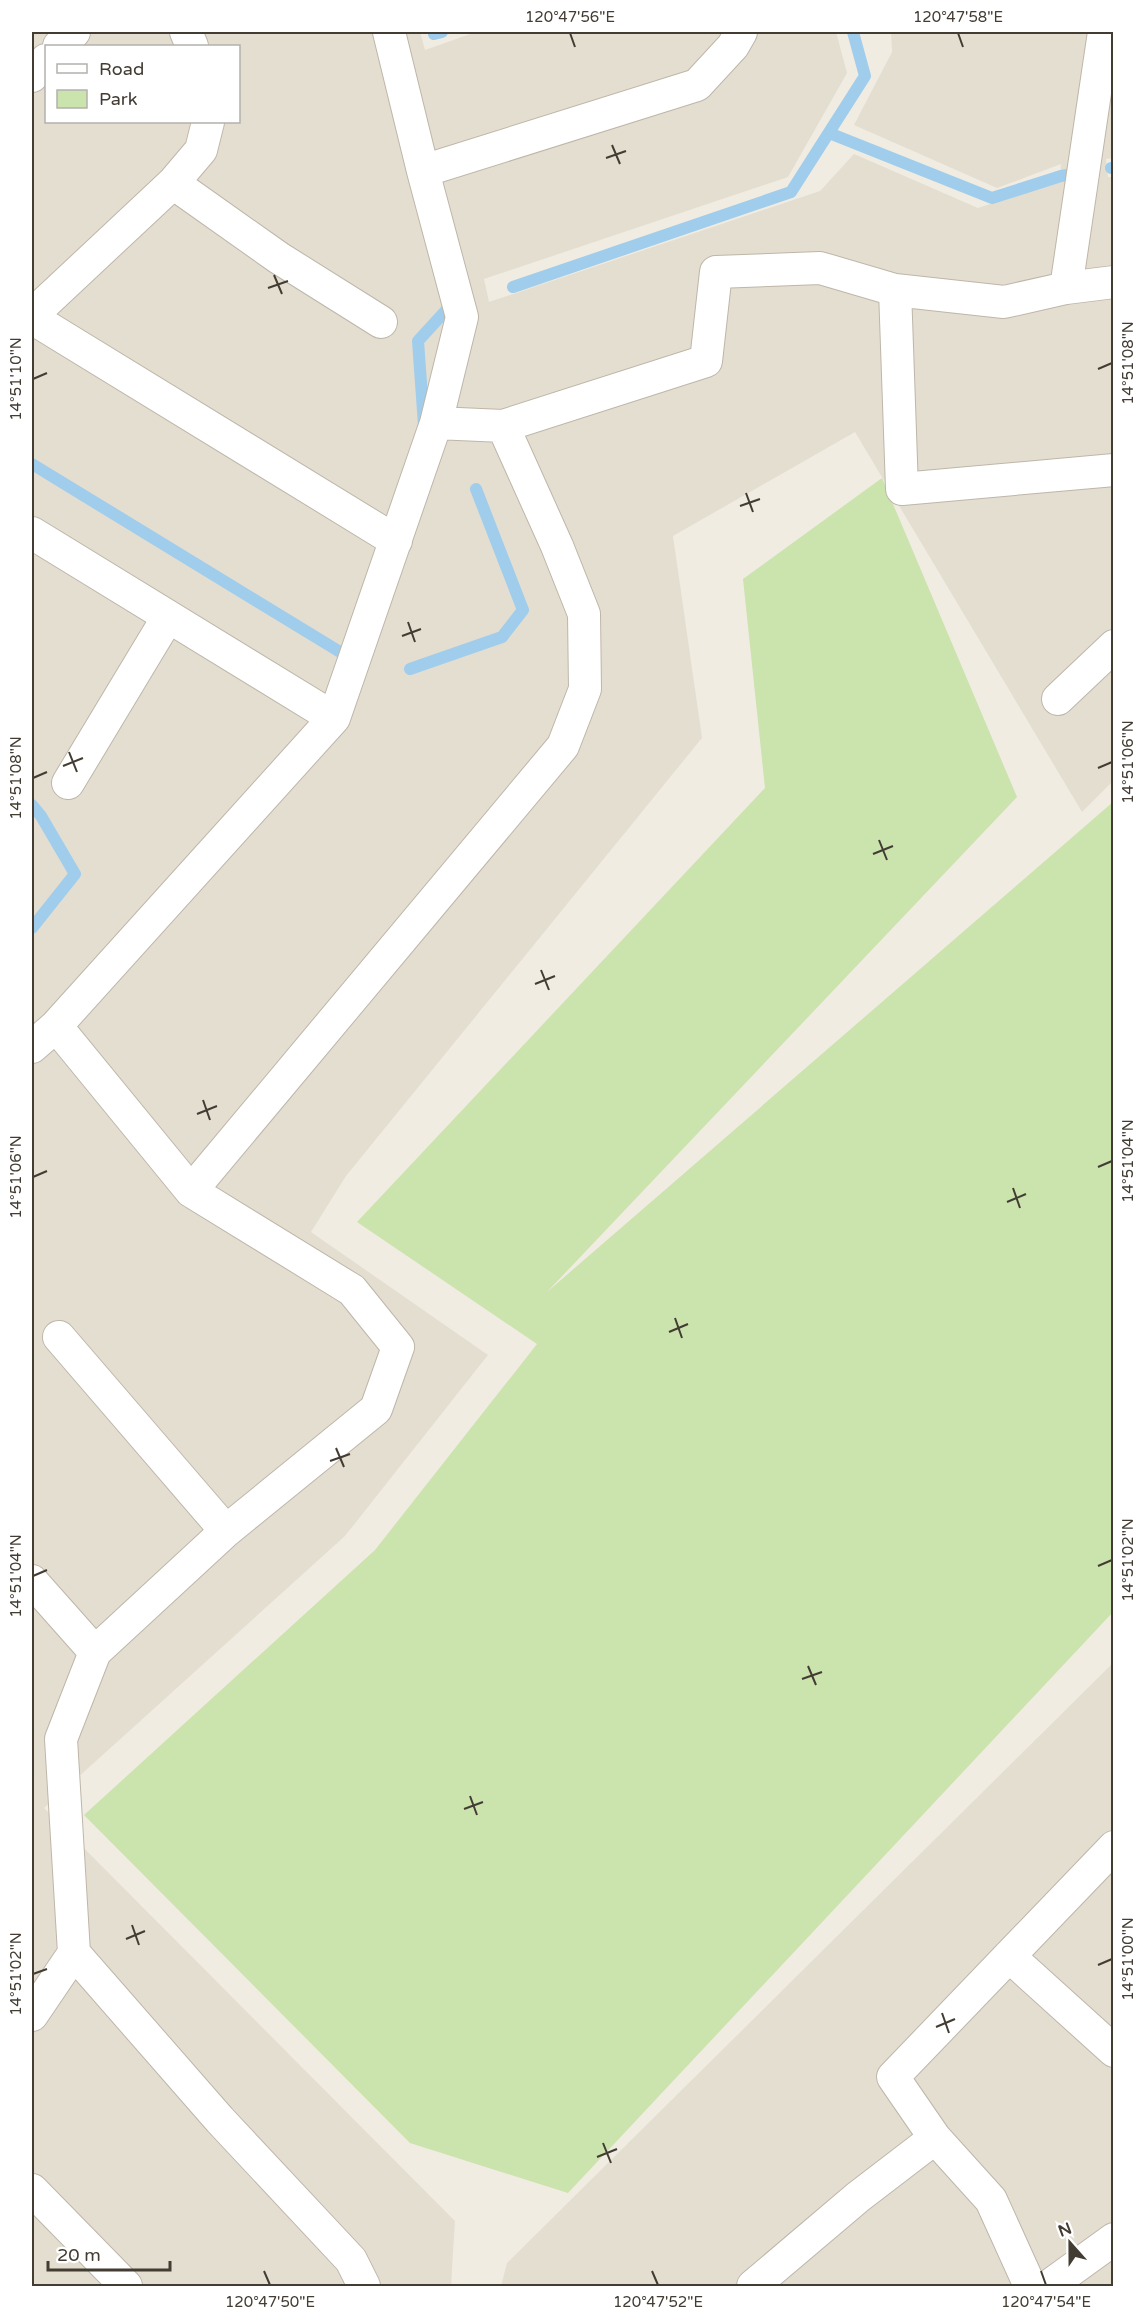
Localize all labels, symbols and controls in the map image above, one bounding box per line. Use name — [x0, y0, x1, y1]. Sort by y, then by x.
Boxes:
text: 120°47'56"E — [525, 8, 615, 26]
text: 120°47'58"E — [913, 8, 1003, 26]
legend — [45, 45, 240, 123]
text: Road — [99, 58, 144, 80]
text: Park — [99, 88, 138, 110]
text: 14°51'08"N — [1119, 321, 1137, 405]
text: 14°51'10"N — [7, 337, 25, 421]
text: 14°51'06"N — [1119, 720, 1137, 804]
text: 14°51'08"N — [7, 736, 25, 820]
text: 14°51'04"N — [1119, 1119, 1137, 1203]
text: 14°51'06"N — [7, 1135, 25, 1219]
text: 14°51'02"N — [1119, 1518, 1137, 1602]
text: 14°51'04"N — [7, 1534, 25, 1618]
text: 14°51'00"N — [1119, 1917, 1137, 2001]
text: 14°51'02"N — [7, 1932, 25, 2016]
north arrow — [1040, 2213, 1100, 2273]
text: N — [1055, 2218, 1075, 2242]
scale bar — [48, 2234, 170, 2272]
text: 20 m — [57, 2244, 101, 2266]
text: 120°47'50"E — [225, 2293, 315, 2311]
text: 120°47'52"E — [613, 2293, 703, 2311]
text: 120°47'54"E — [1001, 2293, 1091, 2311]

